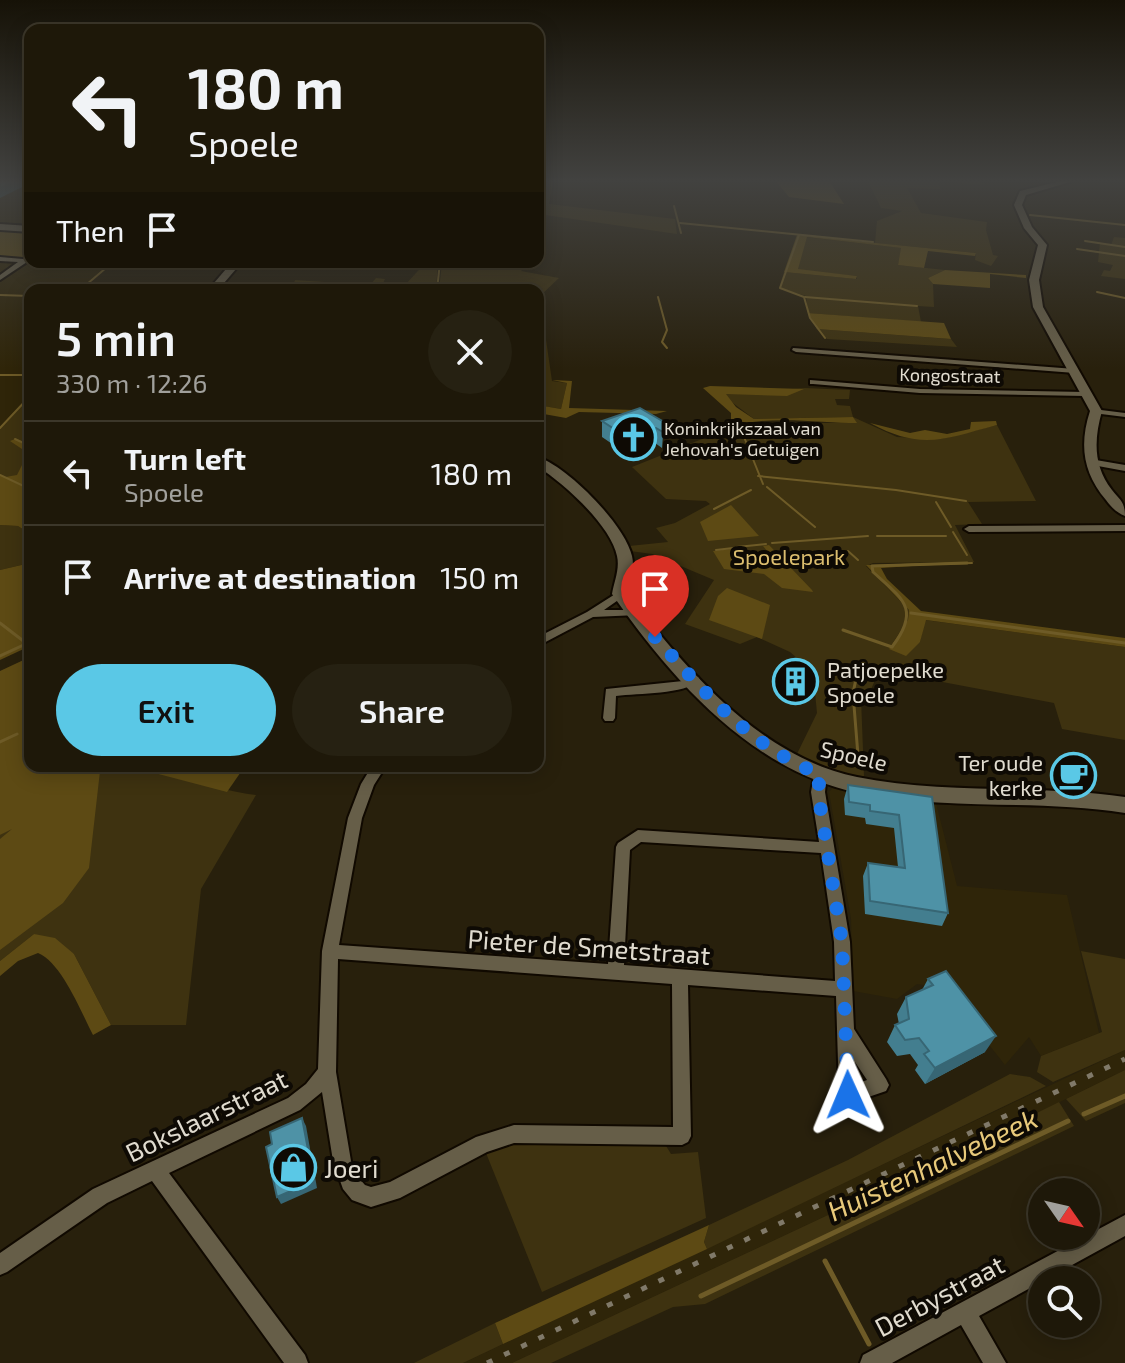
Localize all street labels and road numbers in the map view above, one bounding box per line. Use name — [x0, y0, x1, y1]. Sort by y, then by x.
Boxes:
street label: Kongostraat — [899, 363, 1001, 387]
street label: Spoele — [818, 735, 890, 775]
street label: Pieter de Smetstraat — [467, 922, 711, 970]
street label: Bokslaarstraat — [120, 1062, 292, 1168]
street label: Derbystraat — [869, 1248, 1009, 1342]

